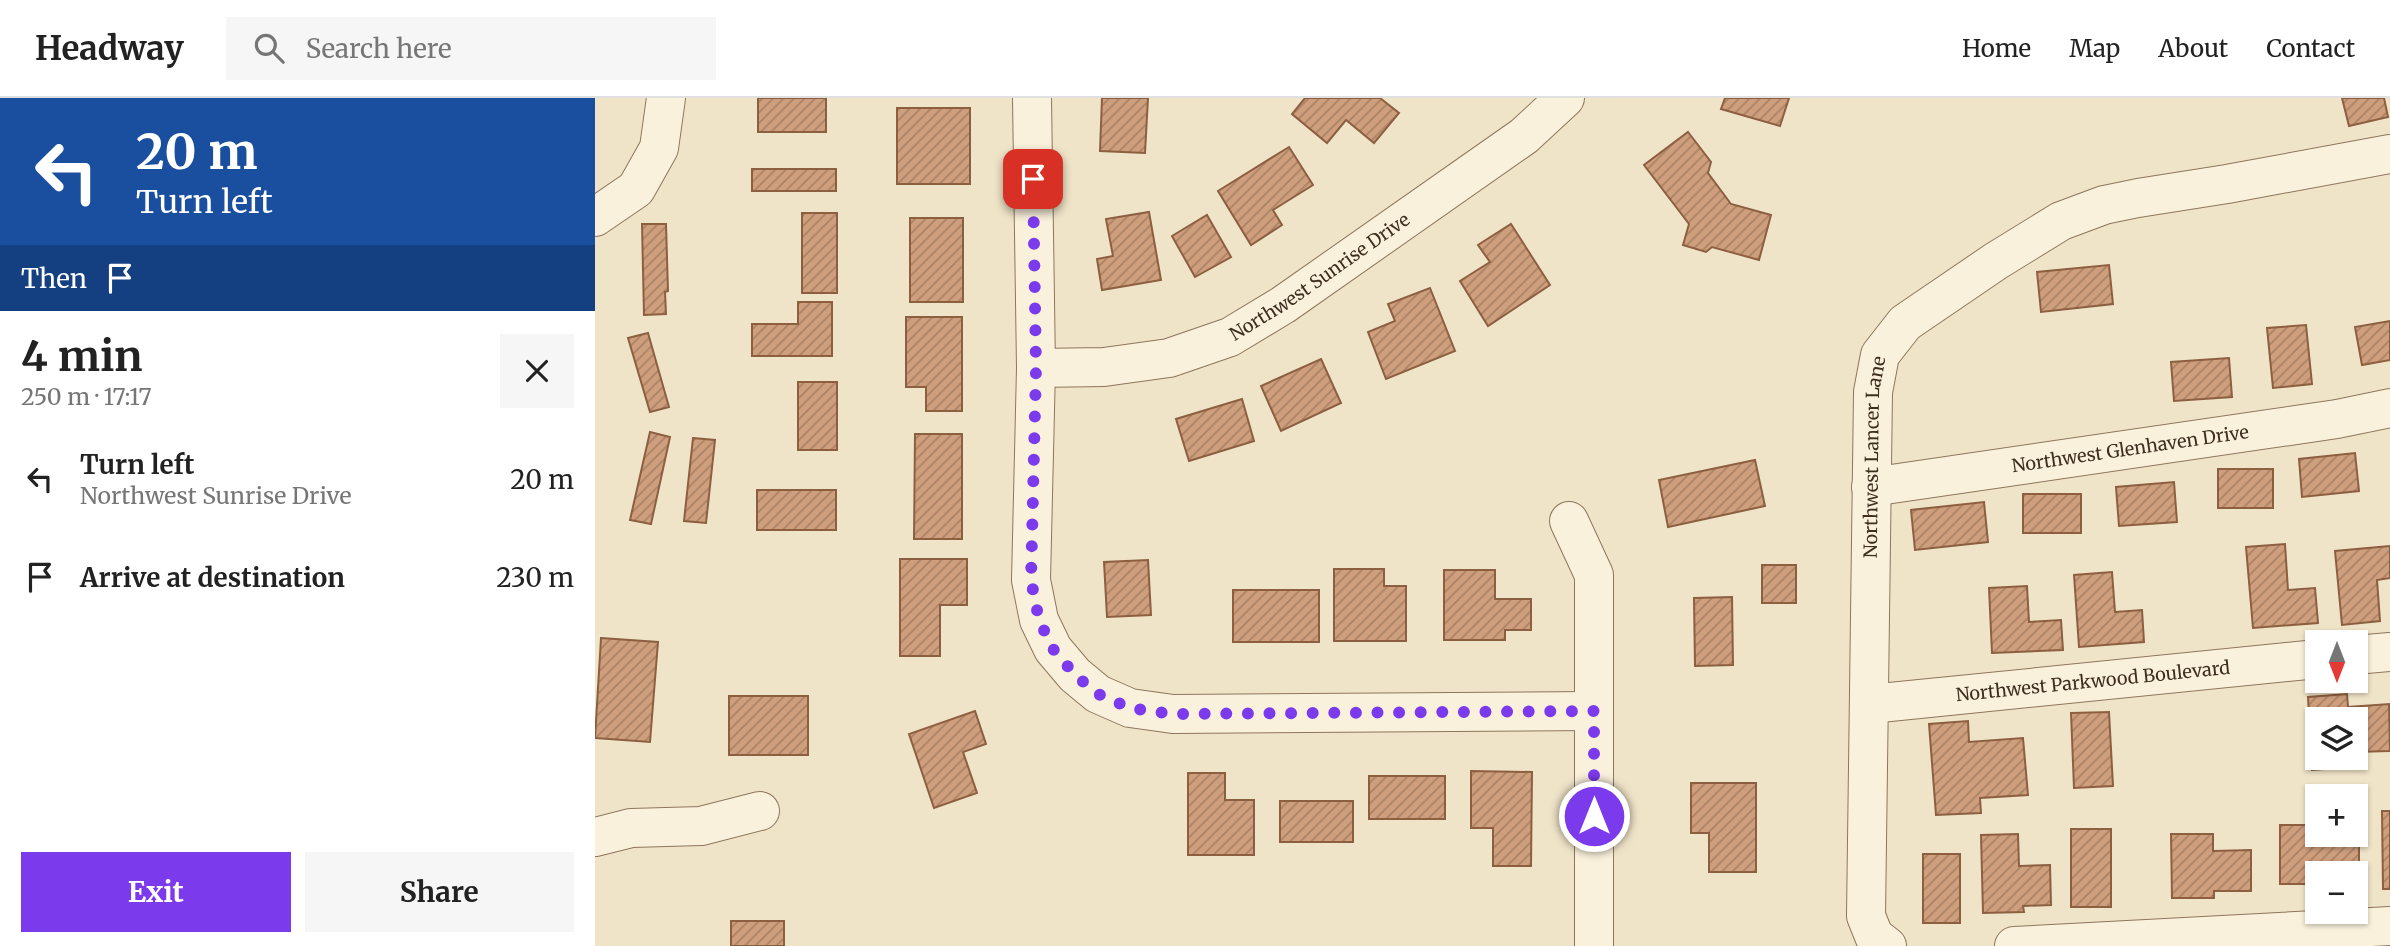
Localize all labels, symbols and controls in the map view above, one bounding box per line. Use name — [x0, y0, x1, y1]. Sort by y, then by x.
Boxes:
search box — [226, 17, 716, 80]
text: Headway — [35, 28, 184, 69]
icon: search — [250, 29, 288, 67]
text: Search here — [306, 32, 452, 65]
text: Home — [1962, 33, 2031, 64]
text: Map — [2069, 33, 2120, 64]
text: About — [2158, 33, 2228, 64]
text: Contact — [2266, 33, 2355, 64]
text: 20 m — [136, 121, 257, 182]
icon: left — [21, 126, 112, 217]
pin — [1003, 149, 1063, 209]
icon: arrive — [1014, 160, 1052, 198]
text: Turn left — [136, 182, 273, 222]
street label: Northwest Sunrise Drive — [1225, 208, 1414, 346]
icon: arrive — [101, 259, 139, 297]
text: Then — [21, 262, 87, 295]
text: 4 min — [21, 330, 143, 382]
button: close — [500, 334, 574, 408]
street label: Northwest Lancer Lane — [1859, 354, 1891, 558]
text: 250 m · 17:17 — [21, 382, 152, 411]
street label: Northwest Glenhaven Drive — [2010, 420, 2250, 477]
text: Turn left — [80, 448, 194, 481]
icon: left — [21, 460, 59, 498]
text: 20 m — [510, 463, 574, 496]
text: Northwest Sunrise Drive — [80, 481, 351, 510]
icon: arrive — [21, 558, 59, 596]
text: Arrive at destination — [80, 561, 345, 594]
text: 230 m — [496, 561, 574, 594]
north arrow — [2305, 630, 2368, 693]
map controls — [2305, 630, 2368, 924]
street label: Northwest Parkwood Boulevard — [1955, 656, 2231, 706]
button: layers — [2305, 707, 2368, 770]
position arrow — [1557, 779, 1631, 853]
button: + — [2305, 784, 2368, 847]
button: Exit — [21, 852, 291, 932]
button: Share — [305, 852, 574, 932]
button: − — [2305, 861, 2368, 924]

